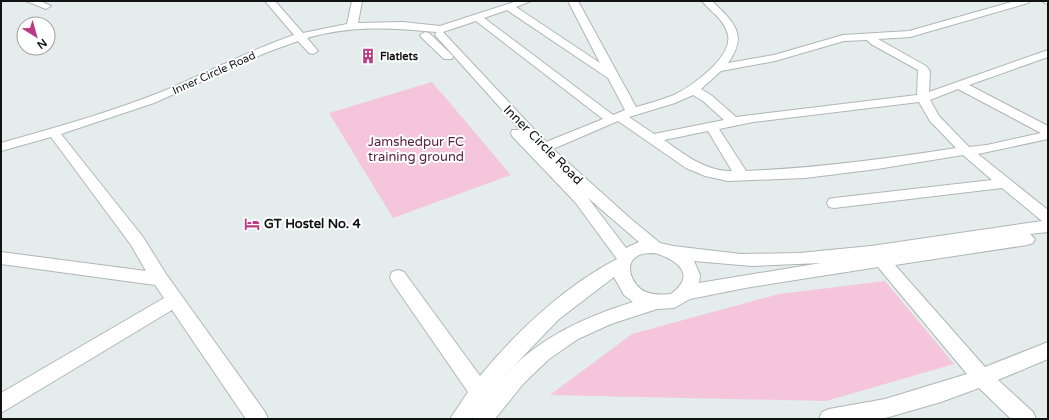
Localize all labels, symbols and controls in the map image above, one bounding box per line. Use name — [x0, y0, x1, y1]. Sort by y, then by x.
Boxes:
north arrow — [16, 16, 56, 56]
text: N — [34, 36, 49, 51]
building icon: Flatlets — [359, 47, 377, 65]
street label: Inner Circle Road — [170, 49, 258, 97]
place label: Flatlets — [380, 50, 419, 63]
street label: Inner Circle Road — [500, 102, 586, 188]
park label: Jamshedpur FC training ground — [368, 134, 464, 165]
hotel icon: GT Hostel No. 4 — [243, 215, 261, 233]
place label: GT Hostel No. 4 — [264, 216, 362, 232]

